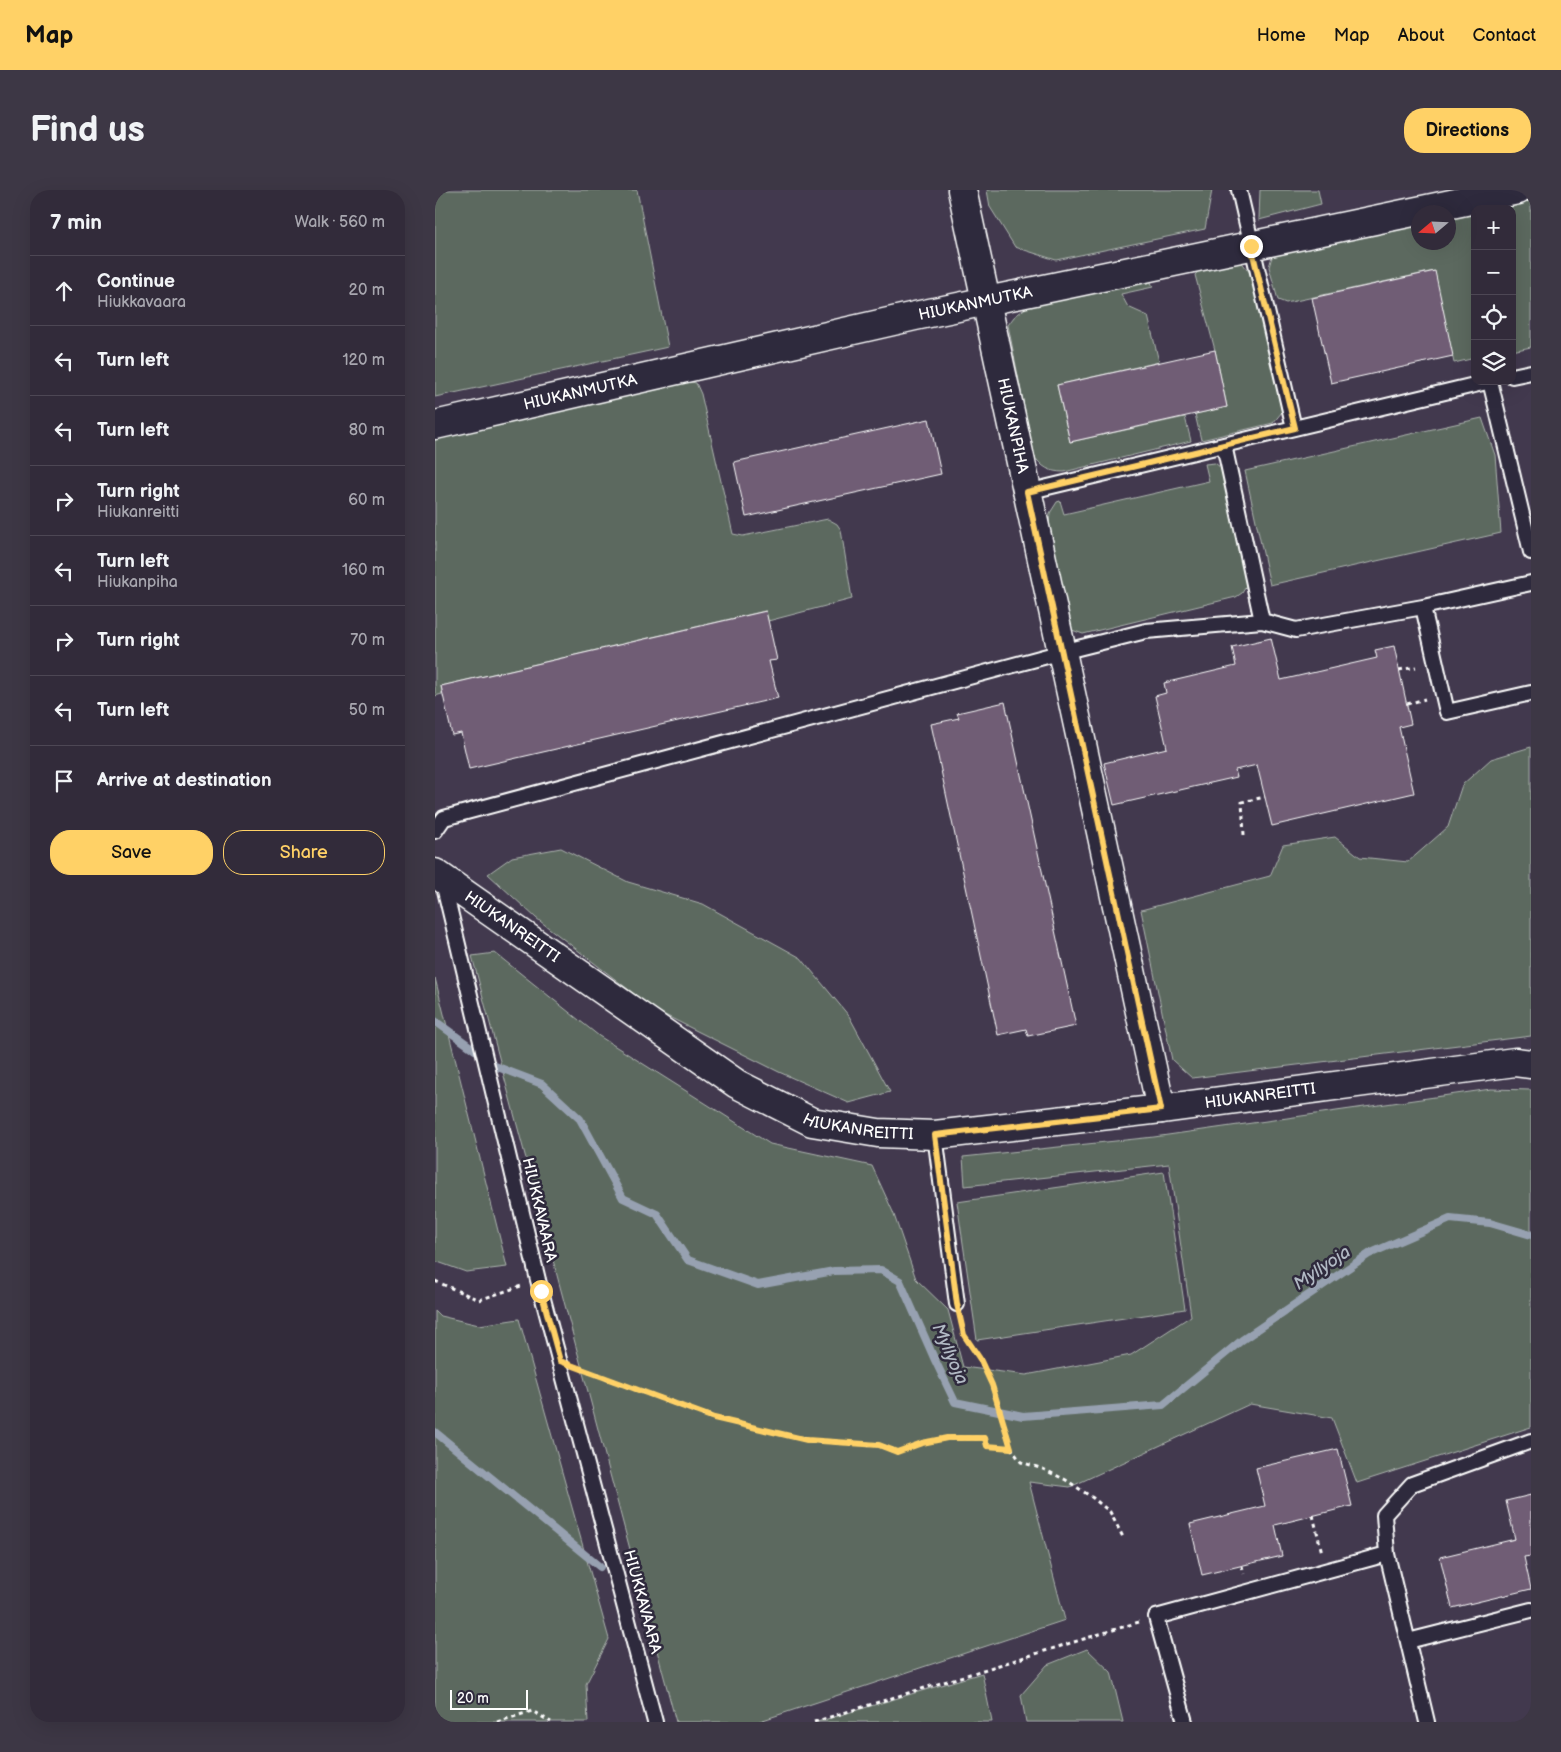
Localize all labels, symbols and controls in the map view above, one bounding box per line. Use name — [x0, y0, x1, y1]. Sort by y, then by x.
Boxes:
text: Map — [25, 21, 73, 50]
text: Home — [1257, 25, 1306, 46]
text: Map — [1334, 25, 1370, 46]
text: About — [1398, 25, 1445, 46]
text: Contact — [1473, 25, 1536, 46]
button: Directions — [1404, 108, 1531, 153]
text: Find us — [30, 109, 145, 152]
north arrow — [1411, 205, 1456, 250]
map controls — [1471, 205, 1516, 385]
button: + — [1471, 205, 1516, 250]
text: 7 min — [50, 210, 102, 235]
text: Walk · 560 m — [295, 213, 385, 232]
route end — [1240, 235, 1263, 258]
button: − — [1471, 250, 1516, 295]
text: Continue — [97, 270, 175, 293]
icon: ahead — [50, 277, 78, 305]
text: 20 m — [349, 281, 385, 300]
street label: HIUKANMUTKA — [917, 282, 1034, 325]
text: Hiukkavaara — [97, 293, 186, 312]
button: locate — [1471, 295, 1516, 340]
button: layers — [1471, 340, 1516, 385]
icon: left — [50, 347, 78, 375]
text: Turn left — [97, 349, 169, 372]
text: 120 m — [342, 351, 385, 370]
street label: HIUKANMUTKA — [522, 370, 639, 414]
street label: HIUKANPIHA — [993, 376, 1033, 475]
icon: left — [50, 417, 78, 445]
text: Turn left — [97, 419, 169, 442]
text: 80 m — [349, 421, 385, 440]
text: Turn right — [97, 480, 180, 503]
icon: right — [50, 487, 78, 515]
text: 60 m — [348, 491, 385, 510]
text: Hiukanreitti — [97, 503, 179, 522]
text: Turn left — [97, 550, 169, 573]
icon: left — [50, 557, 78, 585]
text: 160 m — [342, 561, 385, 580]
text: Hiukanpiha — [97, 573, 178, 592]
icon: right — [50, 627, 78, 655]
text: Turn right — [97, 629, 180, 652]
text: 70 m — [350, 631, 385, 650]
icon: left — [50, 697, 78, 725]
text: Turn left — [97, 699, 169, 722]
text: 50 m — [349, 701, 385, 720]
icon: arrive — [50, 767, 78, 795]
text: Arrive at destination — [97, 769, 272, 792]
button: Save — [50, 830, 213, 875]
button: Share — [223, 830, 385, 875]
street label: HIUKANREITTI — [461, 887, 563, 967]
street label: HIUKANREITTI — [1204, 1079, 1317, 1113]
street label: HIUKANREITTI — [799, 1109, 914, 1144]
street label: HIUKKAVAARA — [518, 1156, 560, 1264]
water label: Myllyoja — [1289, 1241, 1355, 1295]
route start — [530, 1280, 553, 1303]
water label: Myllyoja — [927, 1320, 973, 1388]
street label: HIUKKAVAARA — [619, 1548, 665, 1656]
scale bar — [450, 1687, 527, 1710]
text: 20 m — [457, 1690, 489, 1707]

